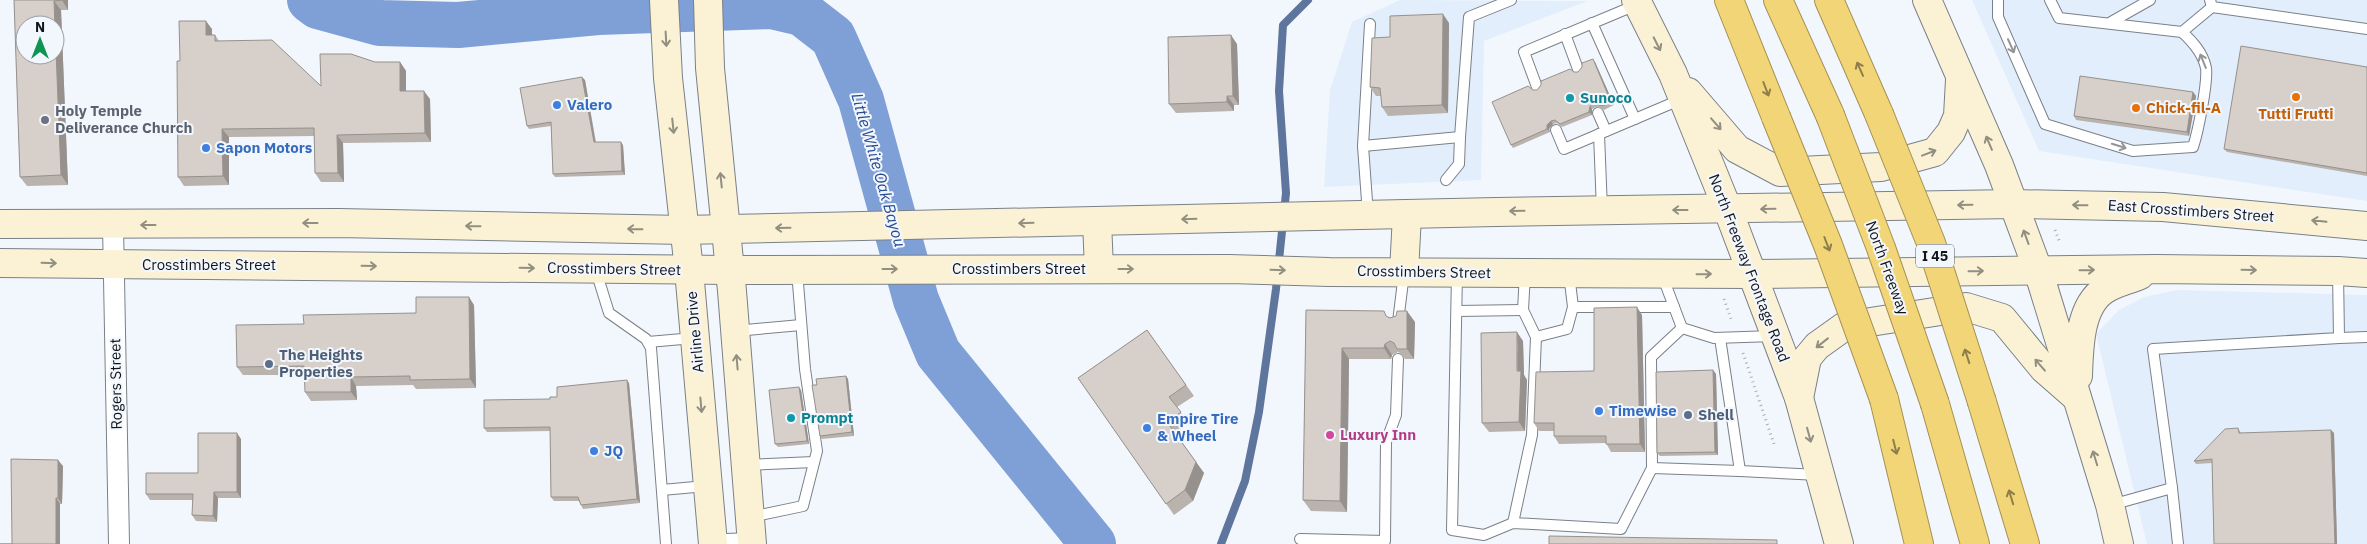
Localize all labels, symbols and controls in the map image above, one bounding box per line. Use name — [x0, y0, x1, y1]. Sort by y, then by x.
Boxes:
north arrow — [15, 15, 65, 65]
text: N — [35, 18, 45, 36]
one-way arrow — [662, 31, 671, 47]
one-way arrow — [1652, 36, 1662, 51]
one-way arrow — [2006, 38, 2016, 53]
one-way arrow — [2197, 54, 2206, 69]
one-way arrow — [1854, 62, 1864, 77]
one-way arrow — [1762, 81, 1771, 96]
place label: Sunoco — [1580, 88, 1632, 107]
water label: Little White Oak Bayou — [847, 91, 911, 249]
marker: Tutti Frutti — [2290, 91, 2302, 103]
marker: Sunoco — [1564, 92, 1576, 104]
place label: Valero — [567, 95, 612, 114]
place label: Chick-fil-A — [2146, 98, 2221, 117]
marker: Valero — [551, 99, 563, 111]
place label: Holy Temple Deliverance Church — [55, 101, 192, 137]
marker: Chick-fil-A — [2130, 102, 2142, 114]
place label: Tutti Frutti — [2258, 104, 2334, 123]
marker: Holy Temple Deliverance Church — [39, 114, 51, 126]
one-way arrow — [668, 118, 678, 134]
one-way arrow — [1710, 118, 1722, 131]
one-way arrow — [1984, 136, 1994, 151]
place label: Sapon Motors — [216, 138, 313, 157]
marker: Sapon Motors — [200, 142, 212, 154]
one-way arrow — [2111, 142, 2127, 152]
one-way arrow — [1921, 148, 1936, 157]
street label: North Freeway Frontage Road — [1705, 171, 1794, 365]
one-way arrow — [716, 172, 726, 188]
street label: East Crosstimbers Street — [2107, 195, 2275, 226]
one-way arrow — [1957, 200, 1974, 210]
one-way arrow — [2072, 200, 2088, 210]
one-way arrow — [1760, 204, 1776, 214]
one-way arrow — [1672, 205, 1688, 215]
one-way arrow — [1509, 207, 1525, 216]
one-way arrow — [1181, 214, 1197, 223]
one-way arrow — [2311, 216, 2327, 225]
one-way arrow — [302, 218, 318, 228]
one-way arrow — [1018, 218, 1034, 228]
street label: North Freeway — [1862, 218, 1913, 318]
one-way arrow — [140, 220, 156, 229]
one-way arrow — [465, 221, 481, 231]
one-way arrow — [776, 223, 792, 233]
one-way arrow — [627, 224, 644, 234]
one-way arrow — [2021, 230, 2030, 245]
one-way arrow — [1823, 235, 1832, 251]
road number: I 45 — [1916, 245, 1954, 268]
street label: Crosstimbers Street — [142, 255, 276, 274]
street label: Crosstimbers Street — [547, 258, 681, 279]
one-way arrow — [40, 259, 56, 268]
street label: Crosstimbers Street — [952, 259, 1086, 278]
one-way arrow — [360, 261, 376, 271]
street label: Crosstimbers Street — [1357, 261, 1491, 282]
one-way arrow — [518, 263, 535, 273]
one-way arrow — [882, 264, 898, 274]
one-way arrow — [1118, 264, 1134, 274]
one-way arrow — [1269, 265, 1285, 275]
one-way arrow — [2078, 265, 2094, 275]
one-way arrow — [2240, 265, 2257, 275]
one-way arrow — [1967, 266, 1983, 276]
one-way arrow — [1696, 269, 1712, 278]
street label: Airline Drive — [681, 290, 708, 374]
one-way arrow — [1815, 337, 1828, 348]
street label: Rogers Street — [105, 338, 126, 430]
place label: The Heights Properties — [279, 345, 363, 381]
one-way arrow — [1962, 348, 1972, 364]
one-way arrow — [733, 354, 742, 370]
marker: The Heights Properties — [263, 358, 275, 370]
one-way arrow — [2035, 358, 2046, 371]
one-way arrow — [696, 397, 706, 413]
place label: Timewise — [1609, 401, 1677, 420]
marker: Timewise — [1593, 405, 1605, 417]
place label: Shell — [1698, 405, 1734, 424]
place label: Prompt — [801, 408, 854, 427]
place label: Empire Tire & Wheel — [1157, 409, 1238, 445]
marker: Shell — [1682, 409, 1694, 421]
marker: Prompt — [785, 412, 797, 424]
marker: Empire Tire & Wheel — [1141, 422, 1153, 434]
place label: Luxury Inn — [1340, 425, 1416, 444]
one-way arrow — [1805, 427, 1815, 443]
marker: Luxury Inn — [1324, 429, 1336, 441]
one-way arrow — [1891, 438, 1900, 454]
place label: JQ — [604, 441, 623, 460]
marker: JQ — [588, 445, 600, 457]
one-way arrow — [2090, 451, 2100, 467]
one-way arrow — [2005, 490, 2015, 506]

